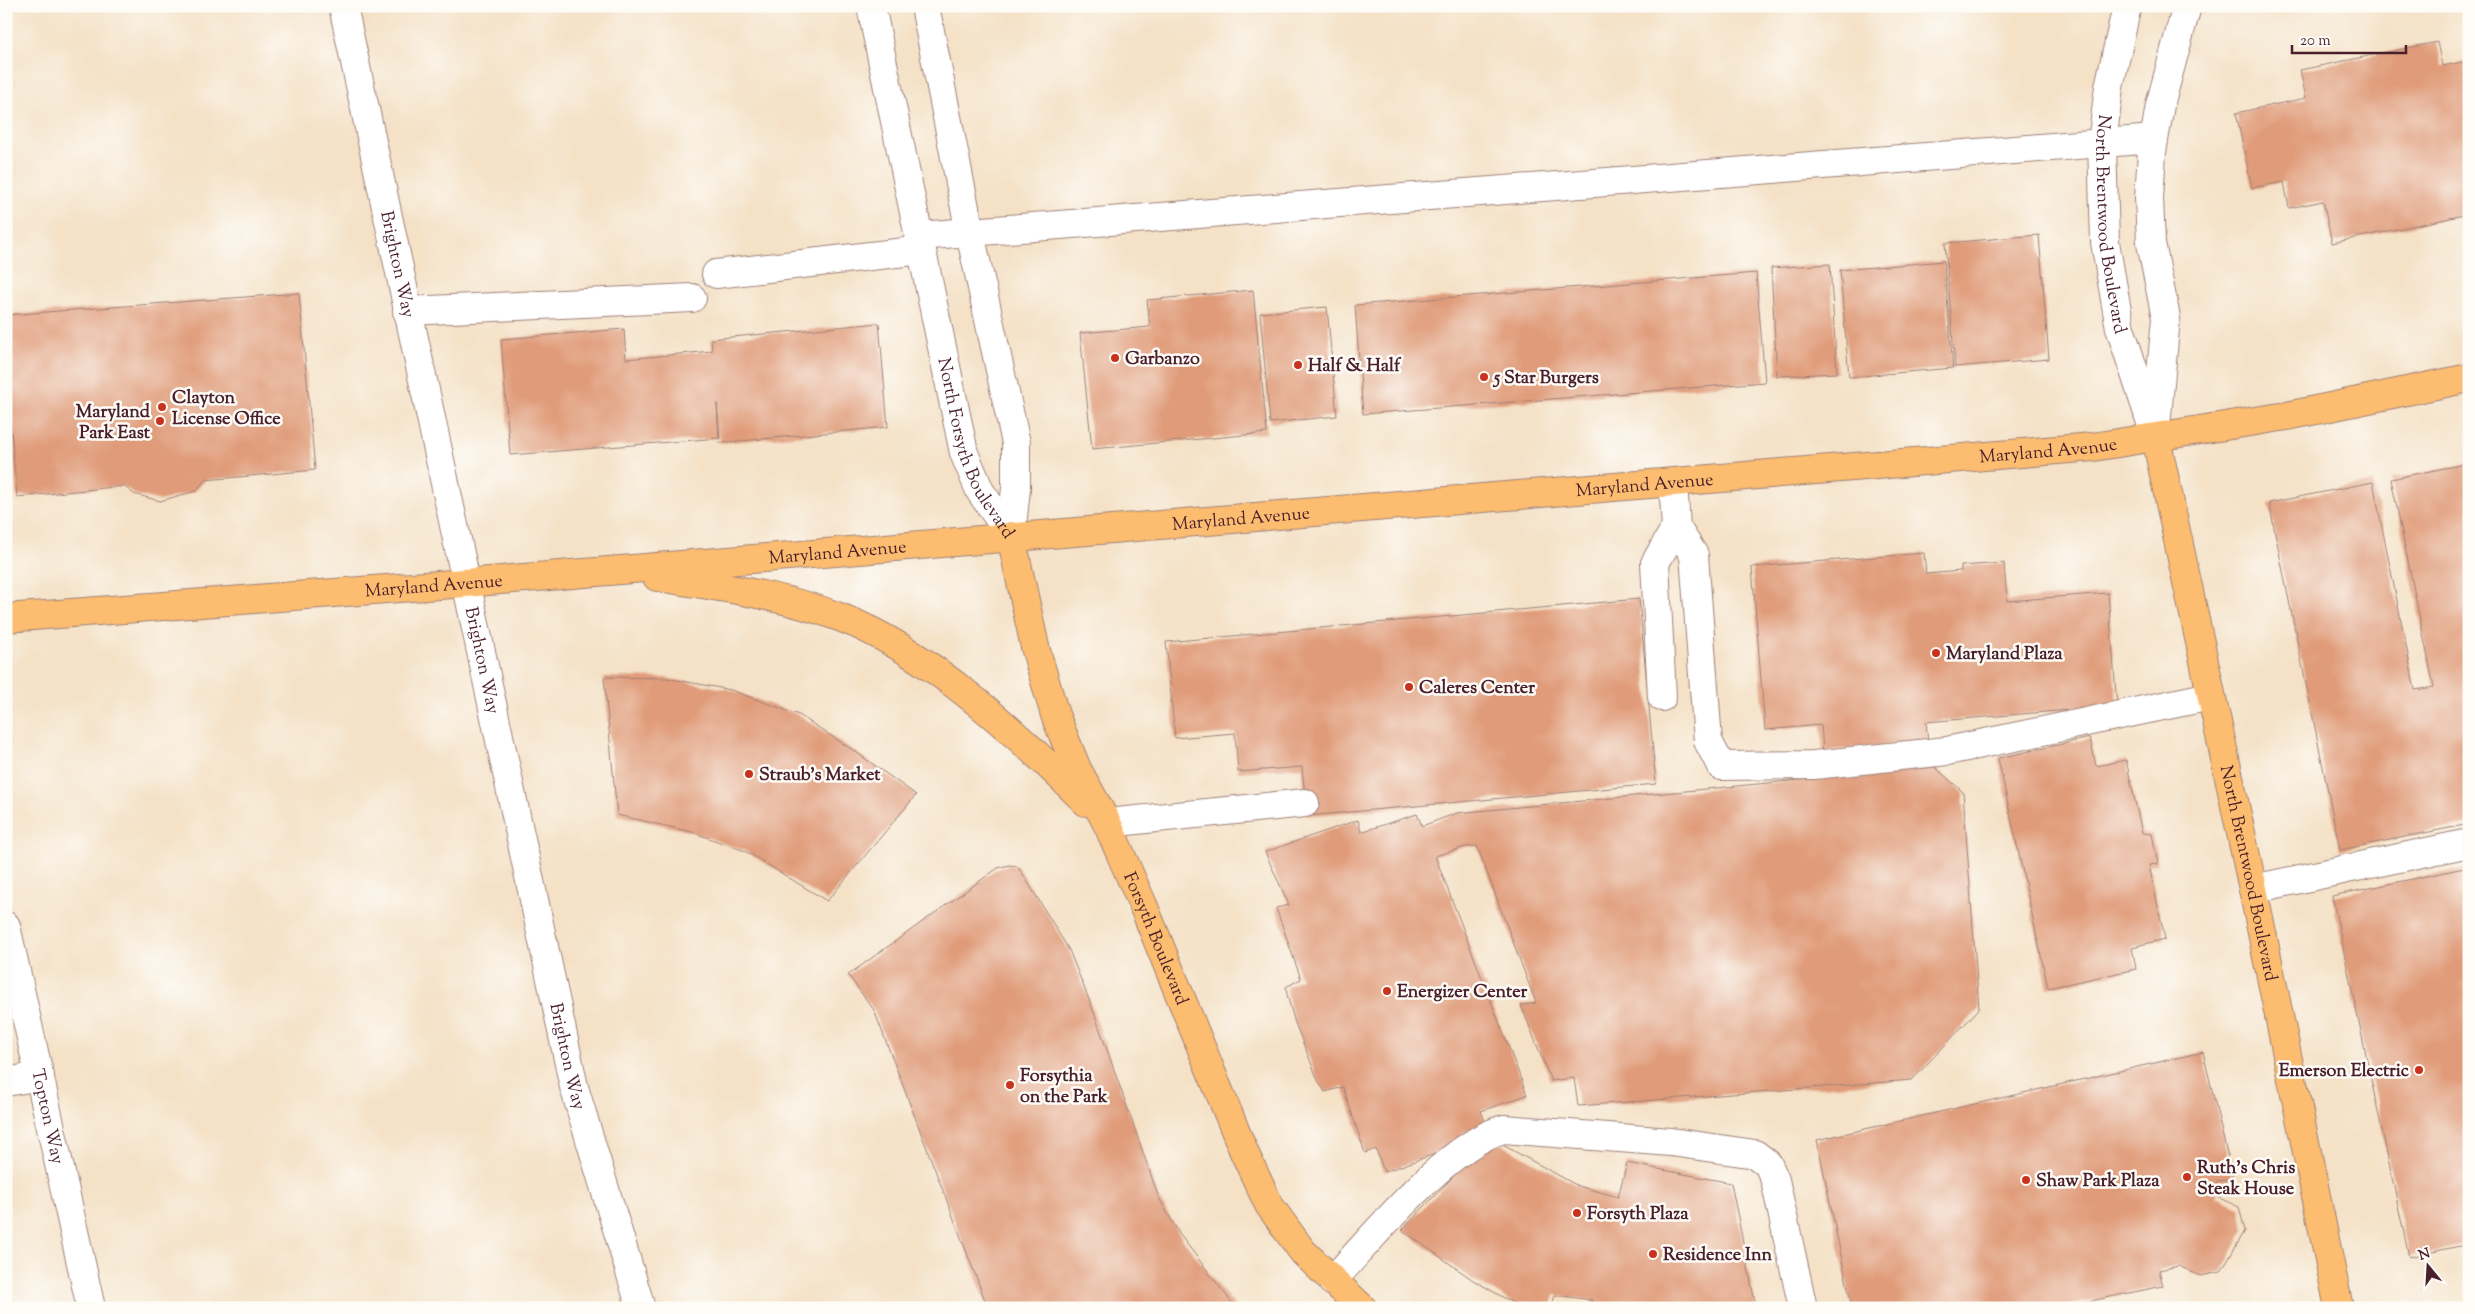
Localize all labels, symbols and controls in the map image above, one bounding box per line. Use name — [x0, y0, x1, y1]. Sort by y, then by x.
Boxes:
scale bar — [2292, 22, 2406, 54]
text: 20 m — [2300, 31, 2331, 52]
street label: North Brentwood Boulevard — [2087, 113, 2132, 338]
street label: Brighton Way — [372, 209, 420, 321]
place label: Garbanzo — [1125, 347, 1200, 373]
marker: Garbanzo — [1109, 352, 1121, 364]
place label: Half & Half — [1308, 354, 1402, 380]
street label: North Forsyth Boulevard — [930, 356, 1020, 545]
marker: Half & Half — [1292, 359, 1304, 371]
place label: 5 Star Burgers — [1492, 366, 1599, 392]
marker: 5 Star Burgers — [1478, 371, 1490, 383]
place label: Clayton License Office — [172, 386, 281, 433]
place label: Maryland Park East — [76, 400, 151, 447]
marker: Clayton License Office — [156, 401, 168, 413]
marker: Maryland Park East — [154, 415, 166, 427]
street label: Maryland Avenue — [1978, 432, 2119, 471]
street label: Maryland Avenue — [1575, 468, 1715, 505]
street label: Maryland Avenue — [1171, 501, 1311, 539]
street label: Maryland Avenue — [768, 535, 907, 573]
street label: Maryland Avenue — [364, 569, 504, 606]
street label: Brighton Way — [457, 605, 505, 717]
place label: Maryland Plaza — [1946, 642, 2063, 668]
marker: Maryland Plaza — [1930, 647, 1942, 659]
place label: Caleres Center — [1419, 676, 1535, 702]
marker: Caleres Center — [1403, 681, 1415, 693]
place label: Straub's Market — [759, 763, 881, 789]
street label: North Brentwood Boulevard — [2212, 763, 2283, 984]
marker: Straub's Market — [743, 768, 755, 780]
street label: Forsyth Boulevard — [1115, 869, 1194, 1010]
place label: Energizer Center — [1397, 980, 1528, 1006]
marker: Energizer Center — [1381, 985, 1393, 997]
street label: Brighton Way — [541, 1001, 591, 1113]
place label: Emerson Electric — [2279, 1059, 2410, 1085]
place label: Forsythia on the Park — [1020, 1064, 1108, 1111]
marker: Emerson Electric — [2413, 1064, 2425, 1076]
street label: Topton Way — [23, 1067, 70, 1167]
marker: Forsythia on the Park — [1004, 1079, 1016, 1091]
place label: Ruth's Chris Steak House — [2197, 1156, 2295, 1203]
place label: Shaw Park Plaza — [2036, 1169, 2160, 1195]
marker: Ruth's Chris Steak House — [2181, 1171, 2193, 1183]
marker: Shaw Park Plaza — [2020, 1174, 2032, 1186]
place label: Forsyth Plaza — [1587, 1202, 1689, 1228]
marker: Forsyth Plaza — [1571, 1207, 1583, 1219]
north arrow — [2402, 1242, 2452, 1292]
place label: Residence Inn — [1663, 1243, 1773, 1269]
text: N — [2416, 1244, 2433, 1267]
marker: Residence Inn — [1647, 1248, 1659, 1260]

